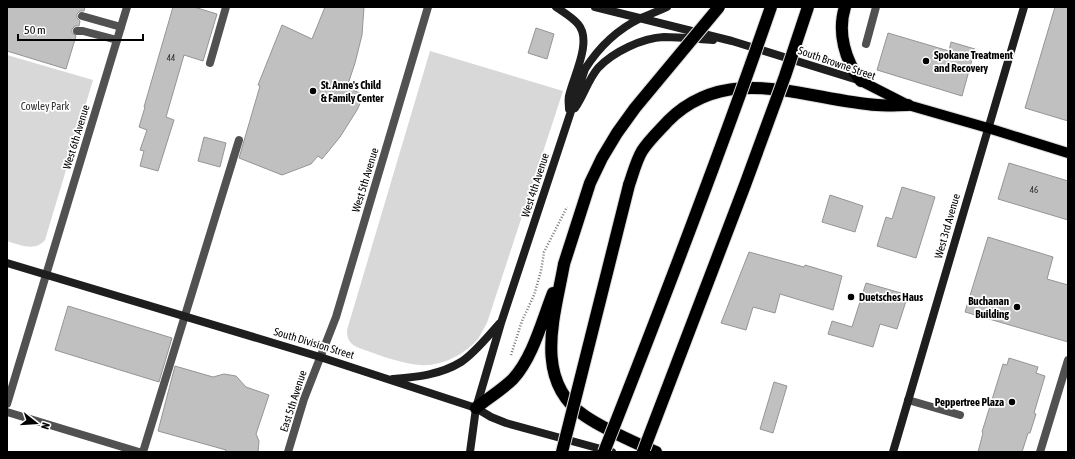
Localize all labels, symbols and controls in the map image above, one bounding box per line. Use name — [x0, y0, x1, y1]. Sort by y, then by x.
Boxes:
scale bar — [18, 16, 143, 42]
text: 50 m — [24, 23, 46, 37]
street label: South Browne Street — [797, 44, 877, 82]
place label: Spokane Treatment and Recovery — [934, 49, 1014, 74]
house number: 44 — [167, 53, 175, 63]
marker: Spokane Treatment and Recovery — [921, 56, 931, 66]
place label: St. Anne's Child & Family Center — [321, 79, 384, 104]
marker: St. Anne's Child & Family Center — [308, 86, 318, 96]
park label: Cowley Park — [21, 100, 69, 112]
street label: West 6th Avenue — [60, 103, 92, 171]
street label: West 5th Avenue — [349, 146, 381, 214]
street label: West 4th Avenue — [519, 151, 551, 219]
house number: 46 — [1030, 185, 1038, 195]
street label: West 3rd Avenue — [932, 192, 962, 260]
place label: Duetsches Haus — [859, 291, 923, 303]
marker: Duetsches Haus — [846, 292, 856, 302]
place label: Buchanan Building — [968, 295, 1009, 320]
marker: Buchanan Building — [1012, 302, 1022, 312]
street label: South Division Street — [272, 325, 356, 361]
street label: East 5th Avenue — [277, 369, 309, 433]
place label: Peppertree Plaza — [935, 396, 1004, 408]
marker: Peppertree Plaza — [1007, 397, 1017, 407]
north arrow — [16, 403, 56, 443]
text: N — [39, 421, 52, 431]

